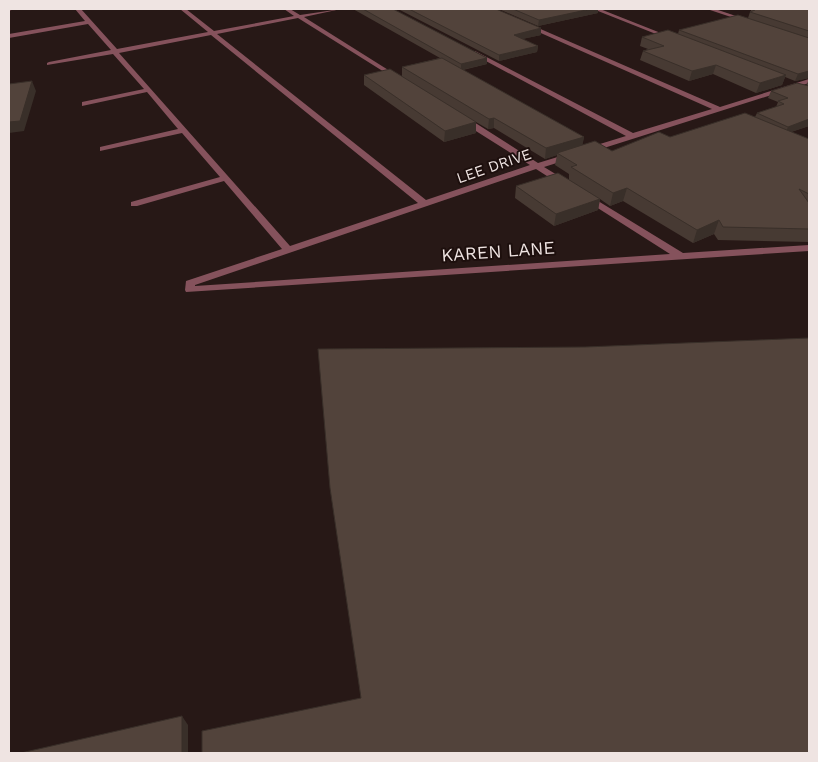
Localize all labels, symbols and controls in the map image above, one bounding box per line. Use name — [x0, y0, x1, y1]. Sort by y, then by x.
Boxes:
street label: LEE DRIVE — [454, 145, 534, 187]
street label: KAREN LANE — [440, 237, 556, 265]

